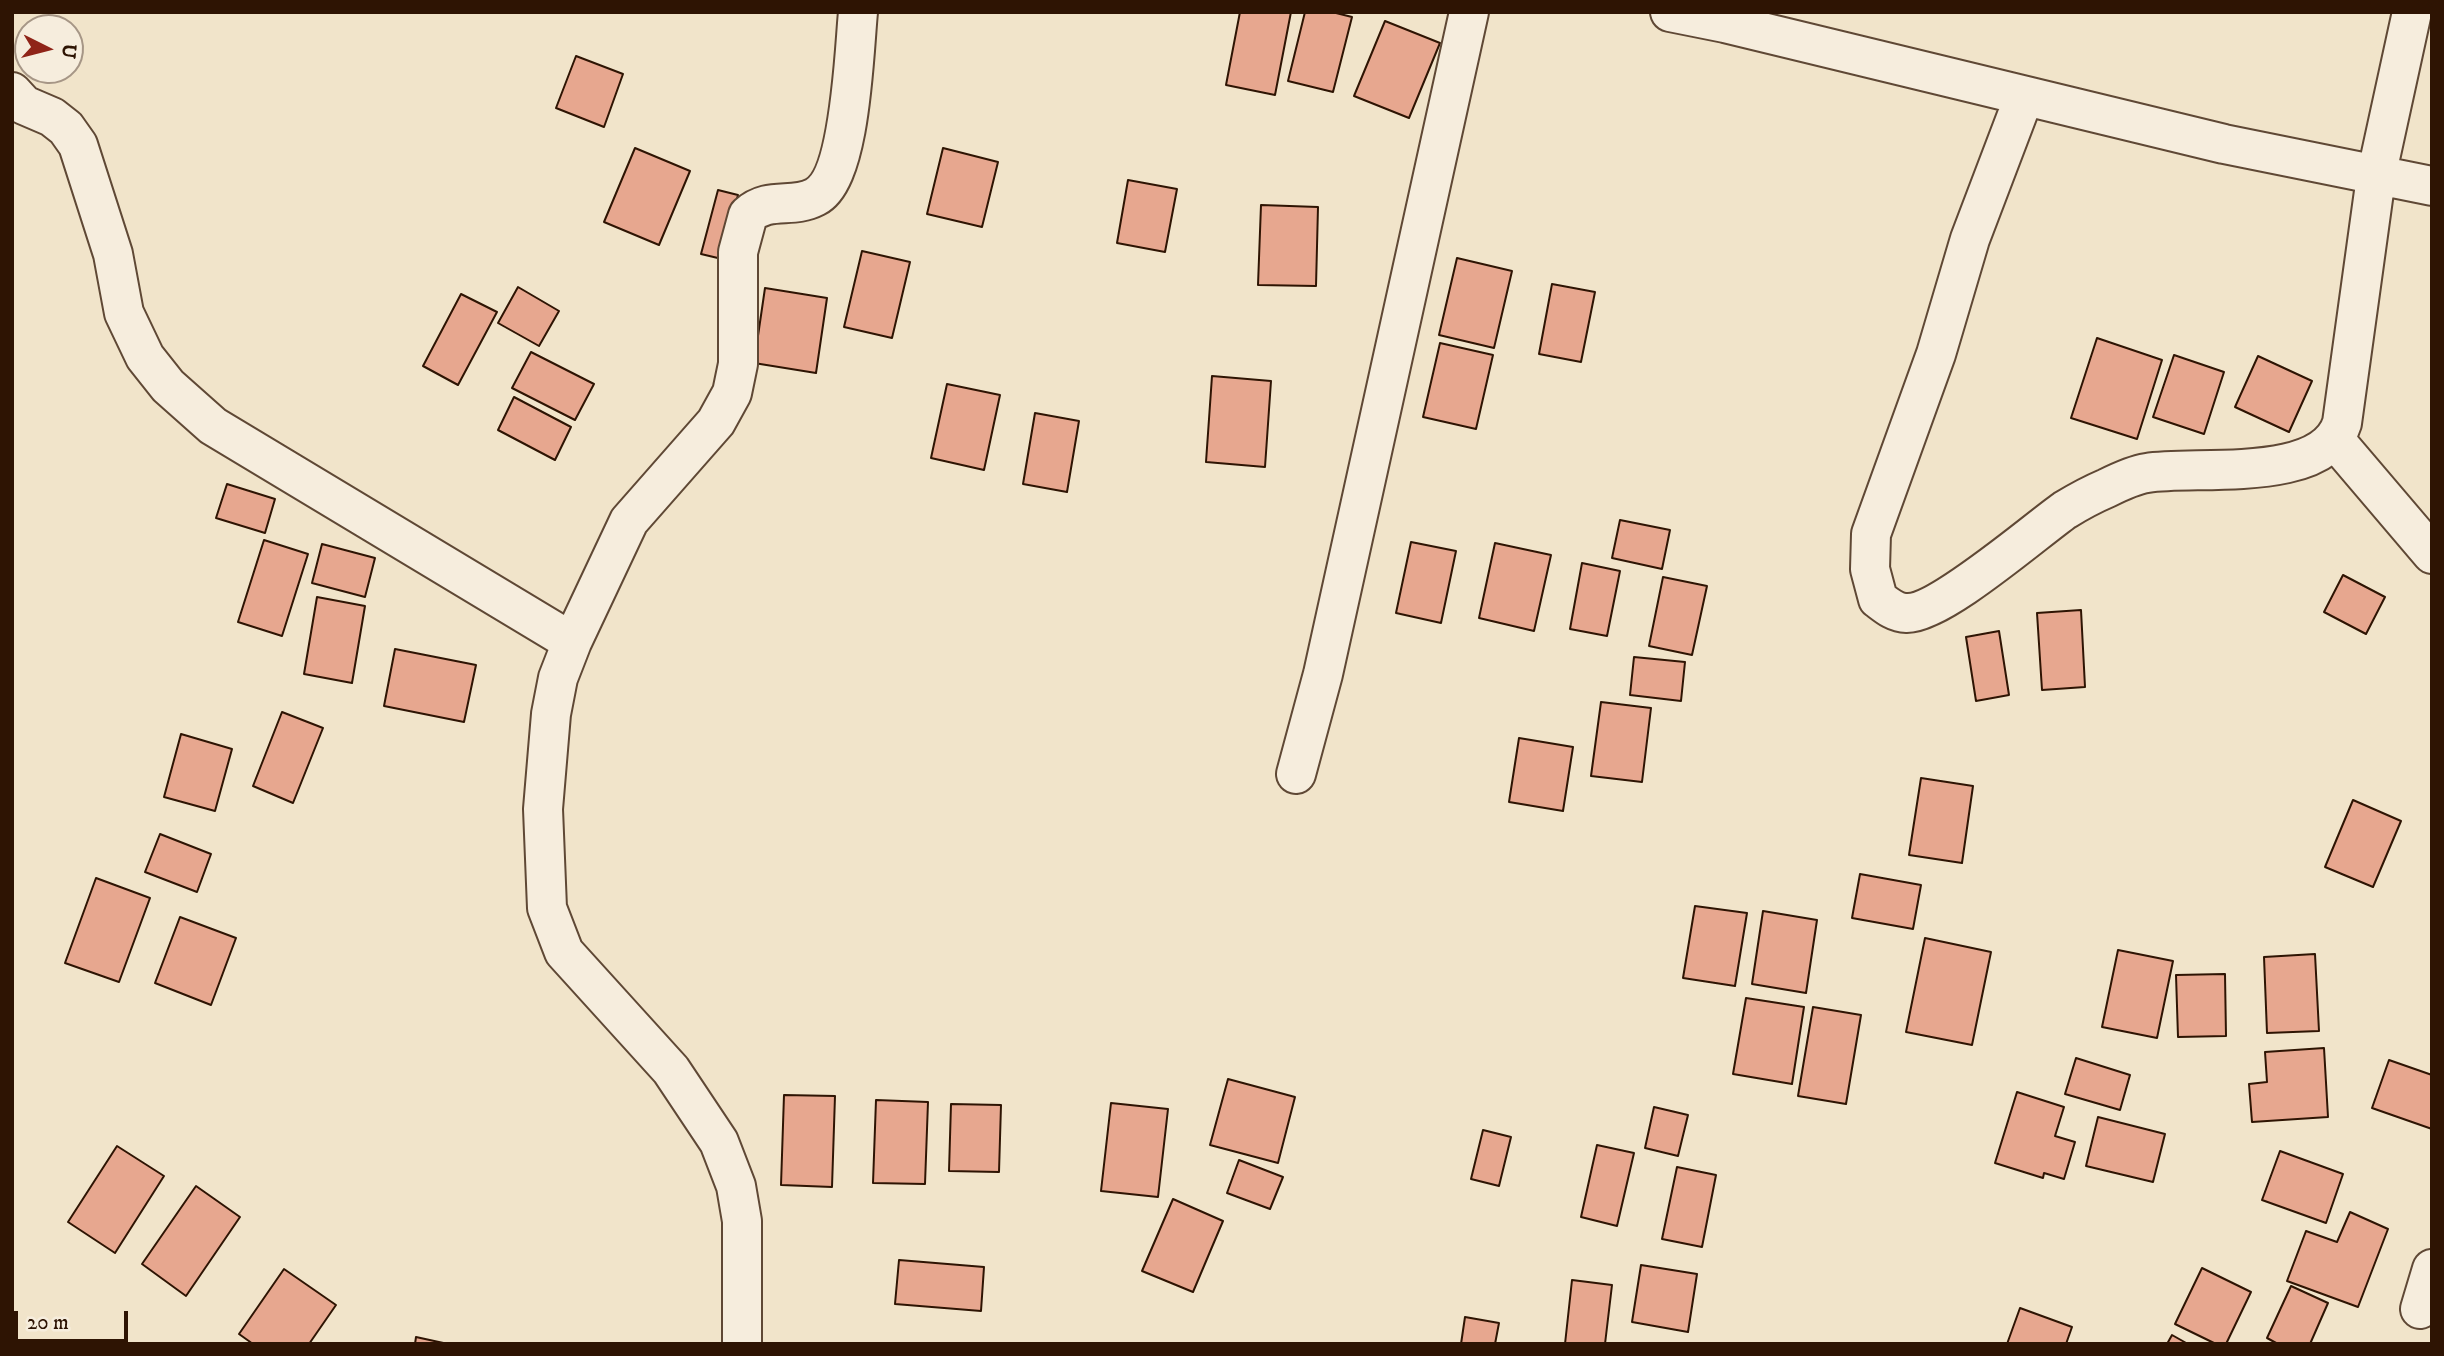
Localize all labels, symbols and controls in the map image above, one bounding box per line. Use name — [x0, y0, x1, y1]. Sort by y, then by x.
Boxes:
north arrow — [14, 14, 84, 84]
text: U — [56, 43, 81, 60]
scale bar — [18, 1296, 131, 1340]
text: 20 m — [27, 1310, 69, 1336]

